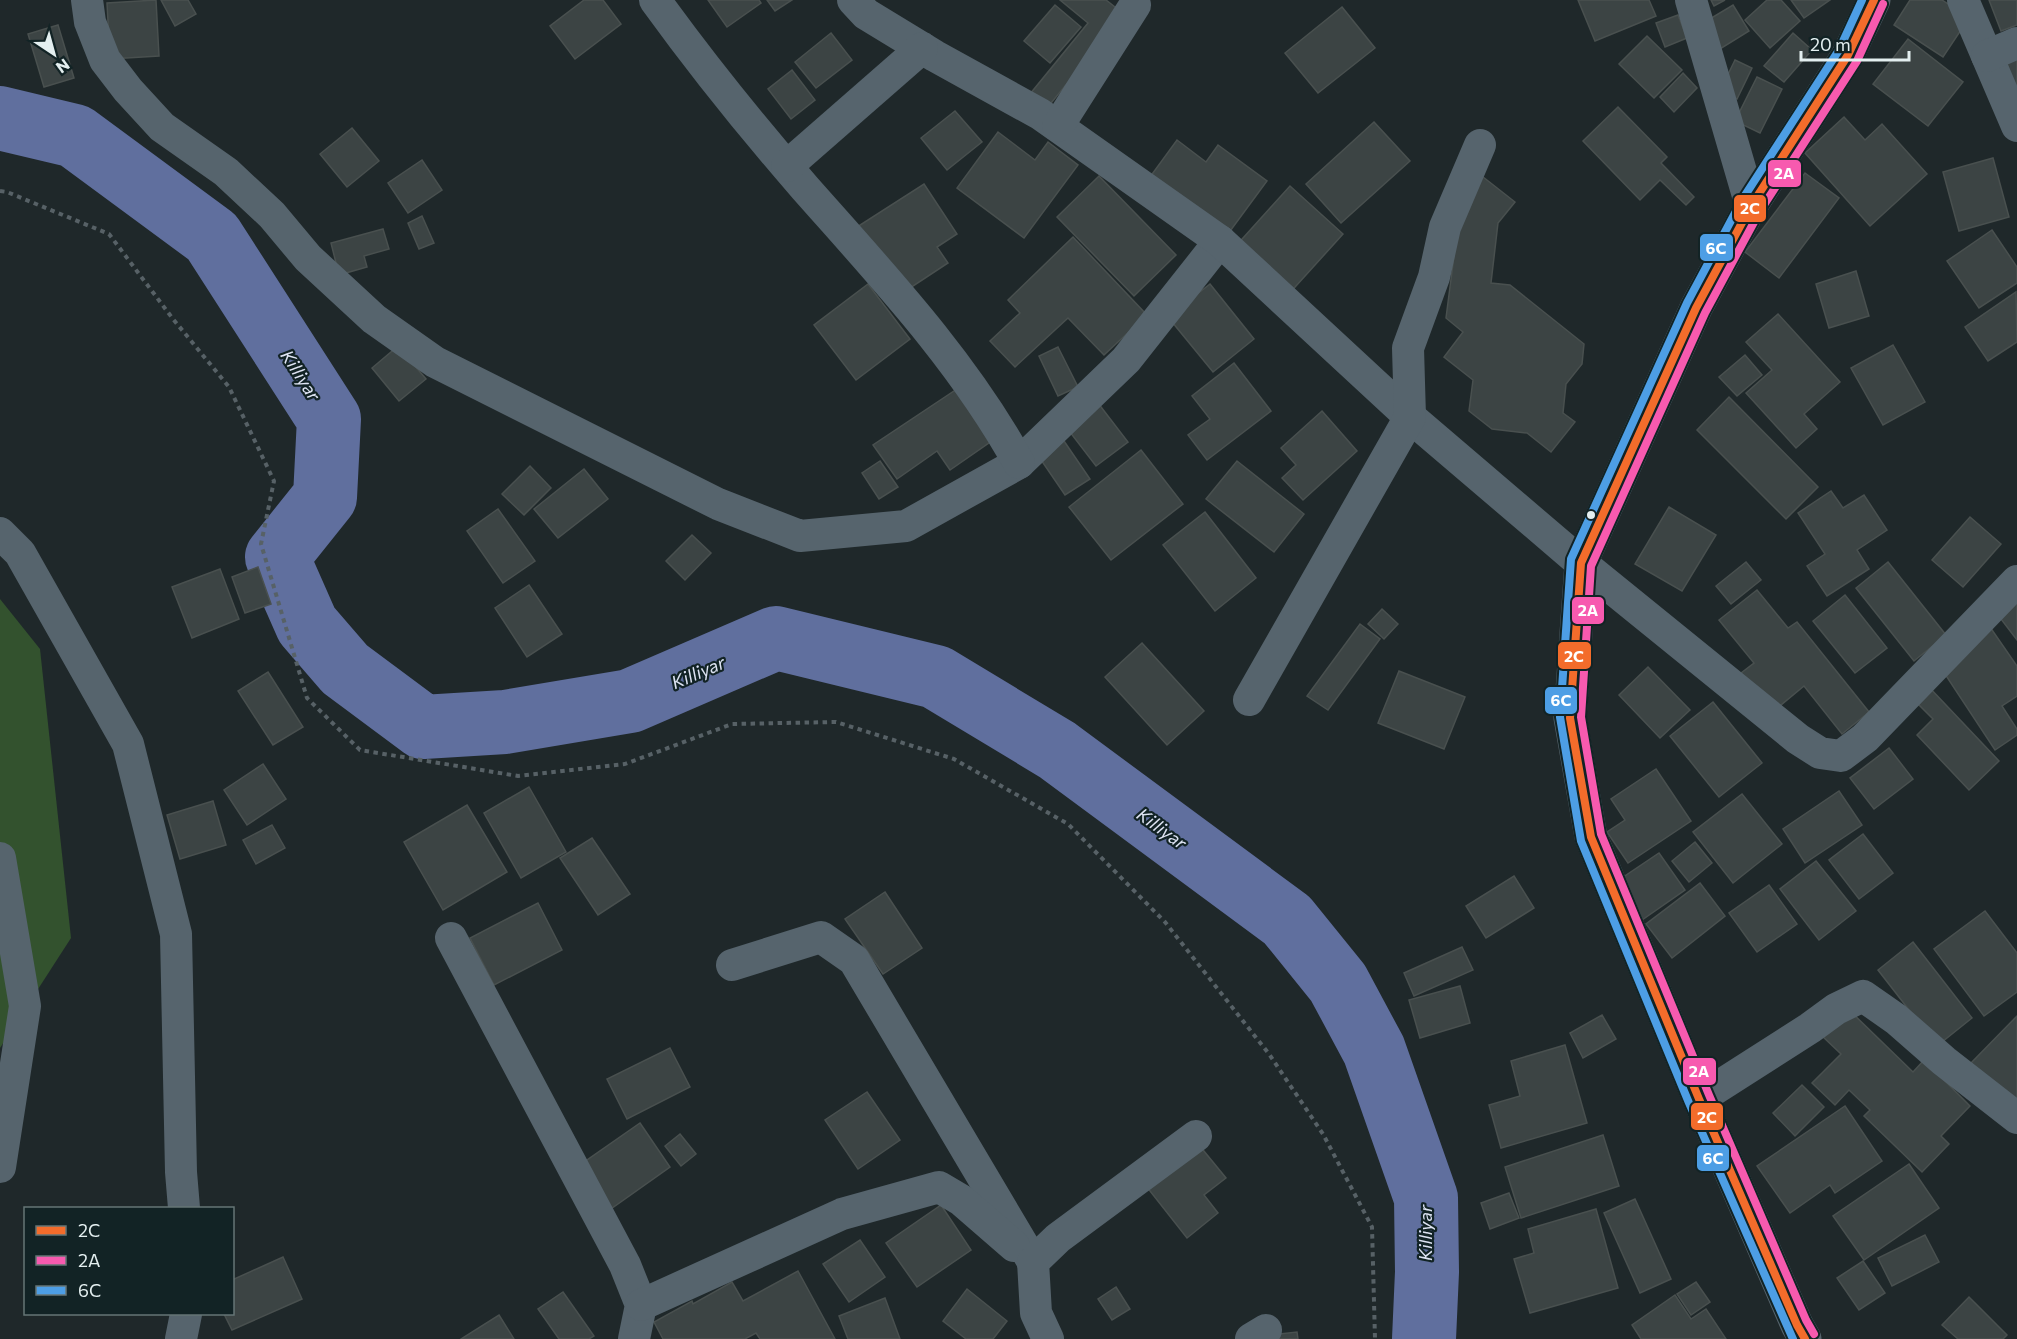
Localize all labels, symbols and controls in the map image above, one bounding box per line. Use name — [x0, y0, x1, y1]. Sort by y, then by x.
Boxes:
north arrow — [24, 24, 84, 84]
scale bar — [1801, 24, 1909, 62]
text: 20 m — [1810, 33, 1851, 55]
text: N — [53, 55, 74, 78]
line badge: 2A — [1767, 159, 1802, 188]
text: 2A — [1774, 163, 1795, 182]
line badge: 2C — [1733, 194, 1767, 223]
text: 2C — [1740, 198, 1760, 217]
line badge: 6C — [1699, 233, 1734, 262]
text: 6C — [1706, 238, 1726, 257]
water label: Killiyar — [276, 345, 326, 405]
unlabelled marker — [1585, 509, 1597, 521]
line badge: 2A — [1571, 596, 1605, 625]
text: 2A — [1578, 600, 1599, 619]
line badge: 2C — [1557, 641, 1592, 670]
text: 2C — [1564, 646, 1584, 665]
water label: Killiyar — [668, 651, 729, 693]
line badge: 6C — [1544, 686, 1578, 715]
text: 6C — [1551, 690, 1571, 709]
water label: Killiyar — [1133, 803, 1192, 854]
line badge: 2A — [1682, 1057, 1717, 1086]
text: 2A — [1689, 1061, 1710, 1080]
line badge: 2C — [1690, 1102, 1724, 1131]
text: 2C — [1697, 1107, 1717, 1126]
line badge: 6C — [1696, 1144, 1730, 1172]
text: 6C — [1703, 1148, 1723, 1167]
water label: Killiyar — [1414, 1204, 1436, 1261]
legend — [24, 1207, 234, 1315]
text: 2C — [78, 1219, 100, 1241]
text: 2A — [78, 1249, 100, 1271]
text: 6C — [78, 1279, 101, 1301]

